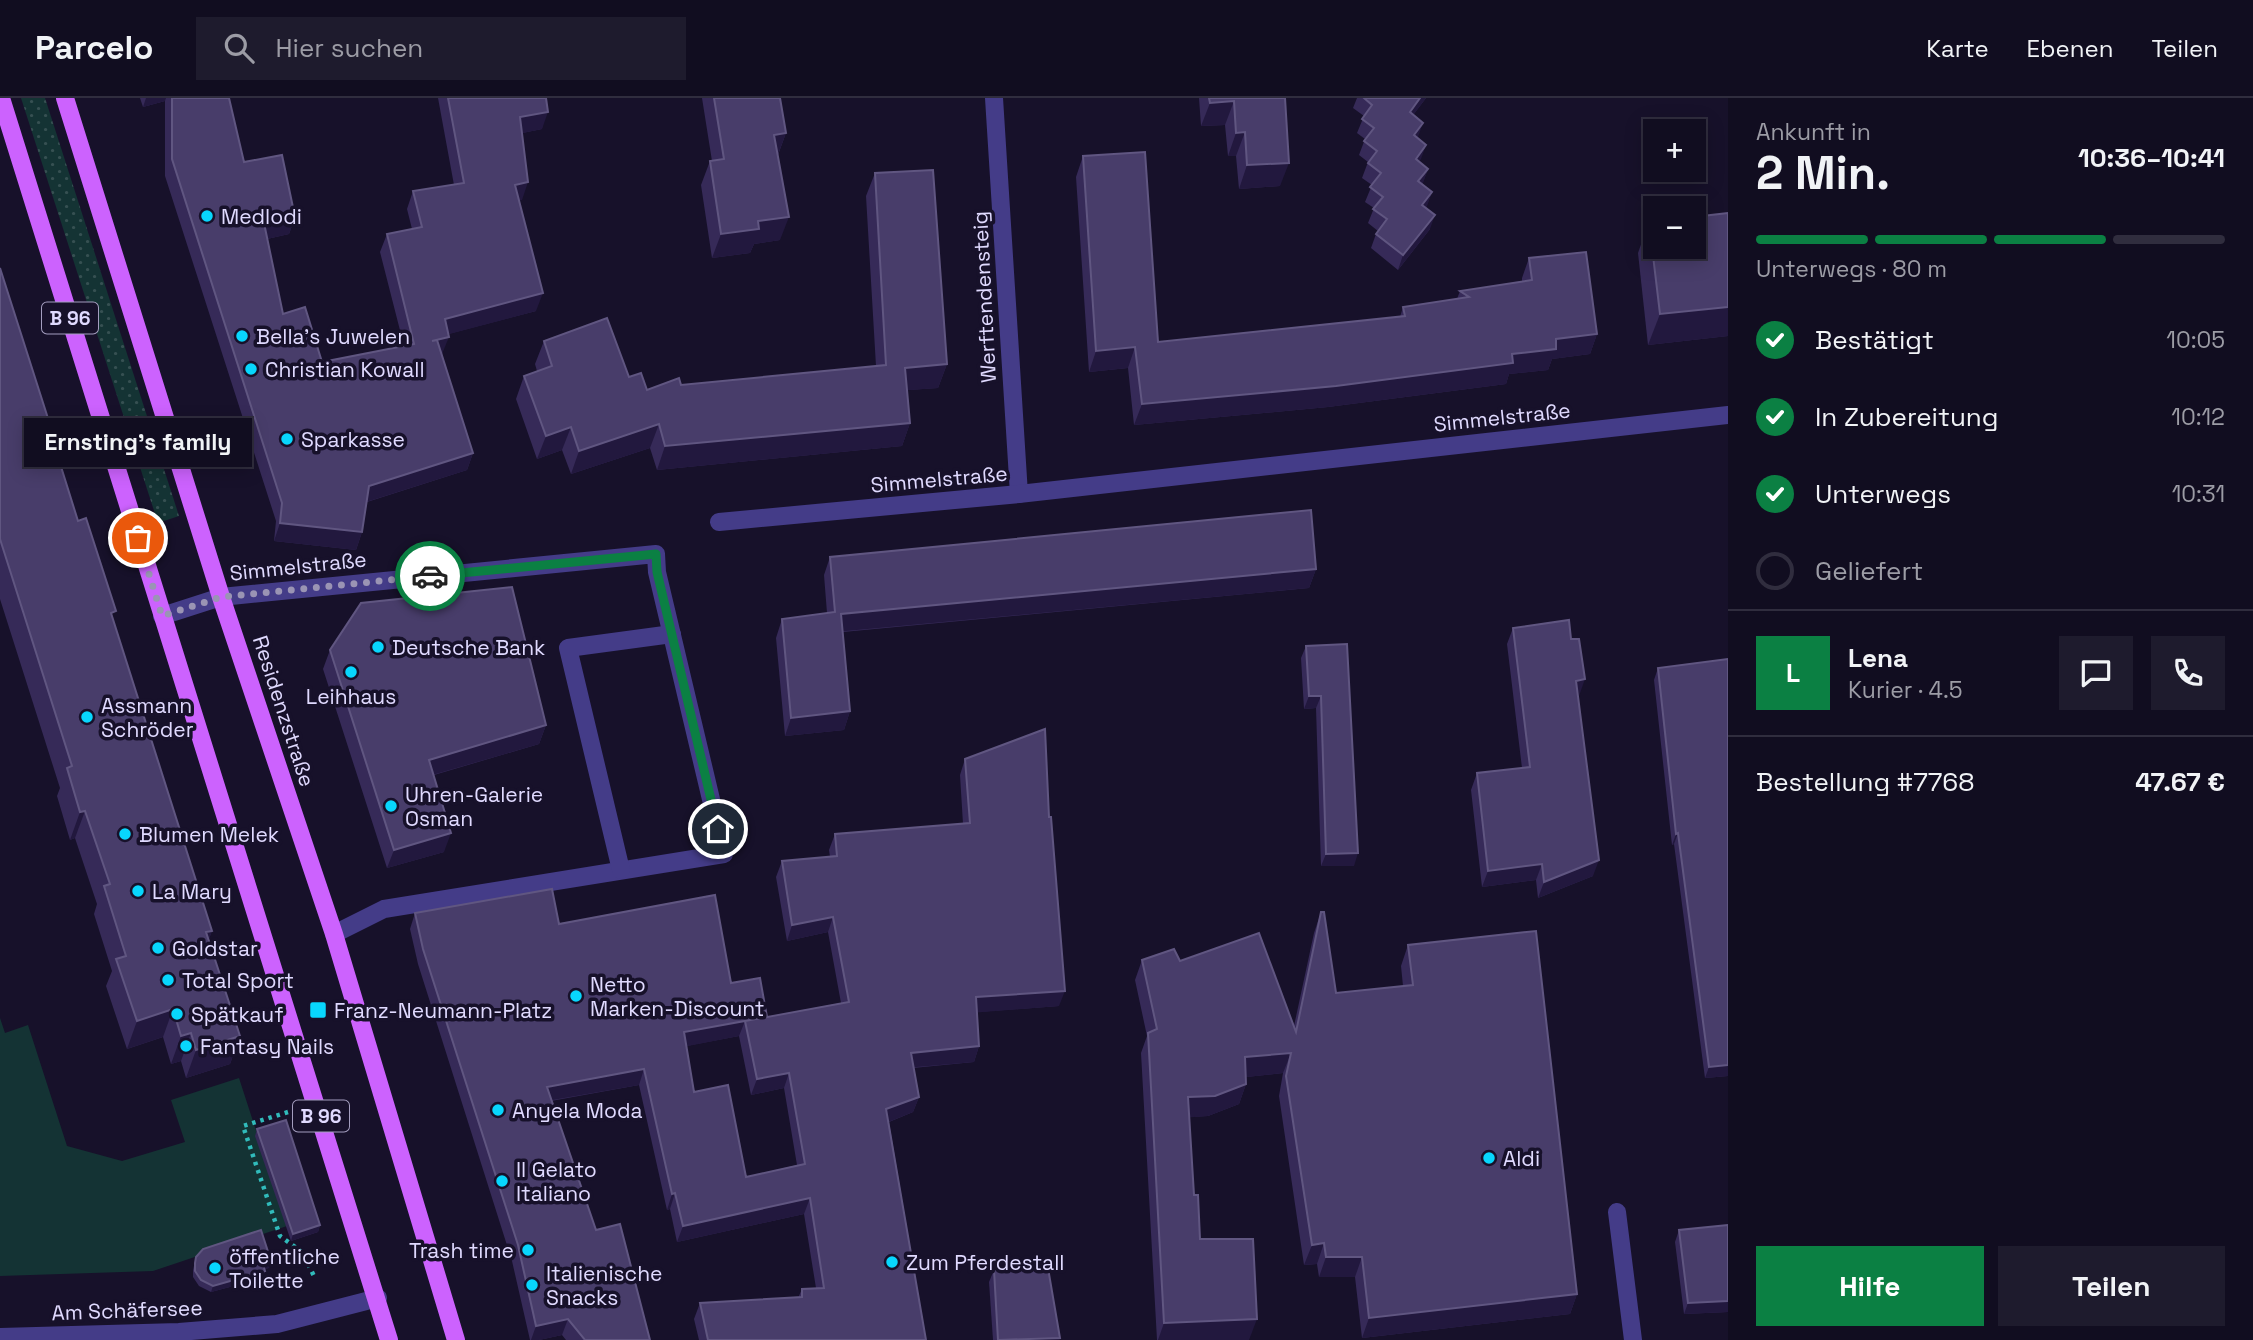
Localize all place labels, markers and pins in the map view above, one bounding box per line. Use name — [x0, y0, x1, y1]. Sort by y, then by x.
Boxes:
place label: Medlodi — [221, 203, 302, 230]
marker: Medlodi — [199, 208, 215, 224]
place label: Bella's Juwelen — [256, 323, 410, 350]
marker: Bella's Juwelen — [234, 328, 250, 344]
place label: Christian Kowall — [265, 356, 425, 383]
marker: Christian Kowall — [243, 361, 259, 377]
callout: Ernsting's family — [24, 419, 252, 468]
place label: Sparkasse — [301, 426, 405, 453]
marker: Sparkasse — [279, 431, 295, 447]
pin — [108, 508, 168, 568]
place label: Deutsche Bank — [392, 634, 545, 661]
marker: Deutsche Bank — [370, 639, 386, 655]
marker: Leihhaus — [343, 664, 359, 680]
place label: Leihhaus — [306, 683, 396, 710]
place label: Assmann Schröder — [101, 692, 194, 743]
marker: Assmann Schröder — [79, 709, 95, 725]
place label: Uhren-Galerie Osman — [405, 781, 543, 832]
marker: Uhren-Galerie Osman — [383, 798, 399, 814]
pin — [688, 799, 748, 859]
place label: Blumen Melek — [139, 821, 279, 848]
marker: Blumen Melek — [117, 826, 133, 842]
place label: La Mary — [152, 878, 232, 905]
marker: La Mary — [130, 883, 146, 899]
place label: Goldstar — [172, 935, 258, 962]
marker: Goldstar — [150, 940, 166, 956]
place label: Total Sport — [182, 967, 294, 994]
place label: Netto Marken-Discount — [590, 971, 765, 1022]
marker: Total Sport — [160, 972, 176, 988]
marker: Netto Marken-Discount — [568, 988, 584, 1004]
place label: Franz-Neumann-Platz — [334, 997, 552, 1024]
marker: Franz-Neumann-Platz — [308, 1000, 328, 1020]
place label: Spätkauf — [191, 1001, 283, 1028]
marker: Spätkauf — [169, 1006, 185, 1022]
place label: Fantasy Nails — [200, 1033, 334, 1060]
marker: Fantasy Nails — [178, 1038, 194, 1054]
place label: Anyela Moda — [512, 1097, 643, 1124]
marker: Anyela Moda — [490, 1102, 506, 1118]
place label: Aldi — [1503, 1145, 1540, 1172]
marker: Aldi — [1481, 1150, 1497, 1166]
place label: Il Gelato Italiano — [516, 1156, 597, 1207]
marker: Il Gelato Italiano — [494, 1173, 510, 1189]
place label: Trash time — [409, 1237, 514, 1264]
marker: Trash time — [520, 1242, 536, 1258]
place label: öffentliche Toilette — [229, 1243, 340, 1294]
place label: Zum Pferdestall — [906, 1249, 1064, 1276]
marker: Zum Pferdestall — [884, 1254, 900, 1270]
marker: öffentliche Toilette — [207, 1260, 223, 1276]
place label: Italienische Snacks — [546, 1260, 662, 1311]
marker: Italienische Snacks — [524, 1277, 540, 1293]

